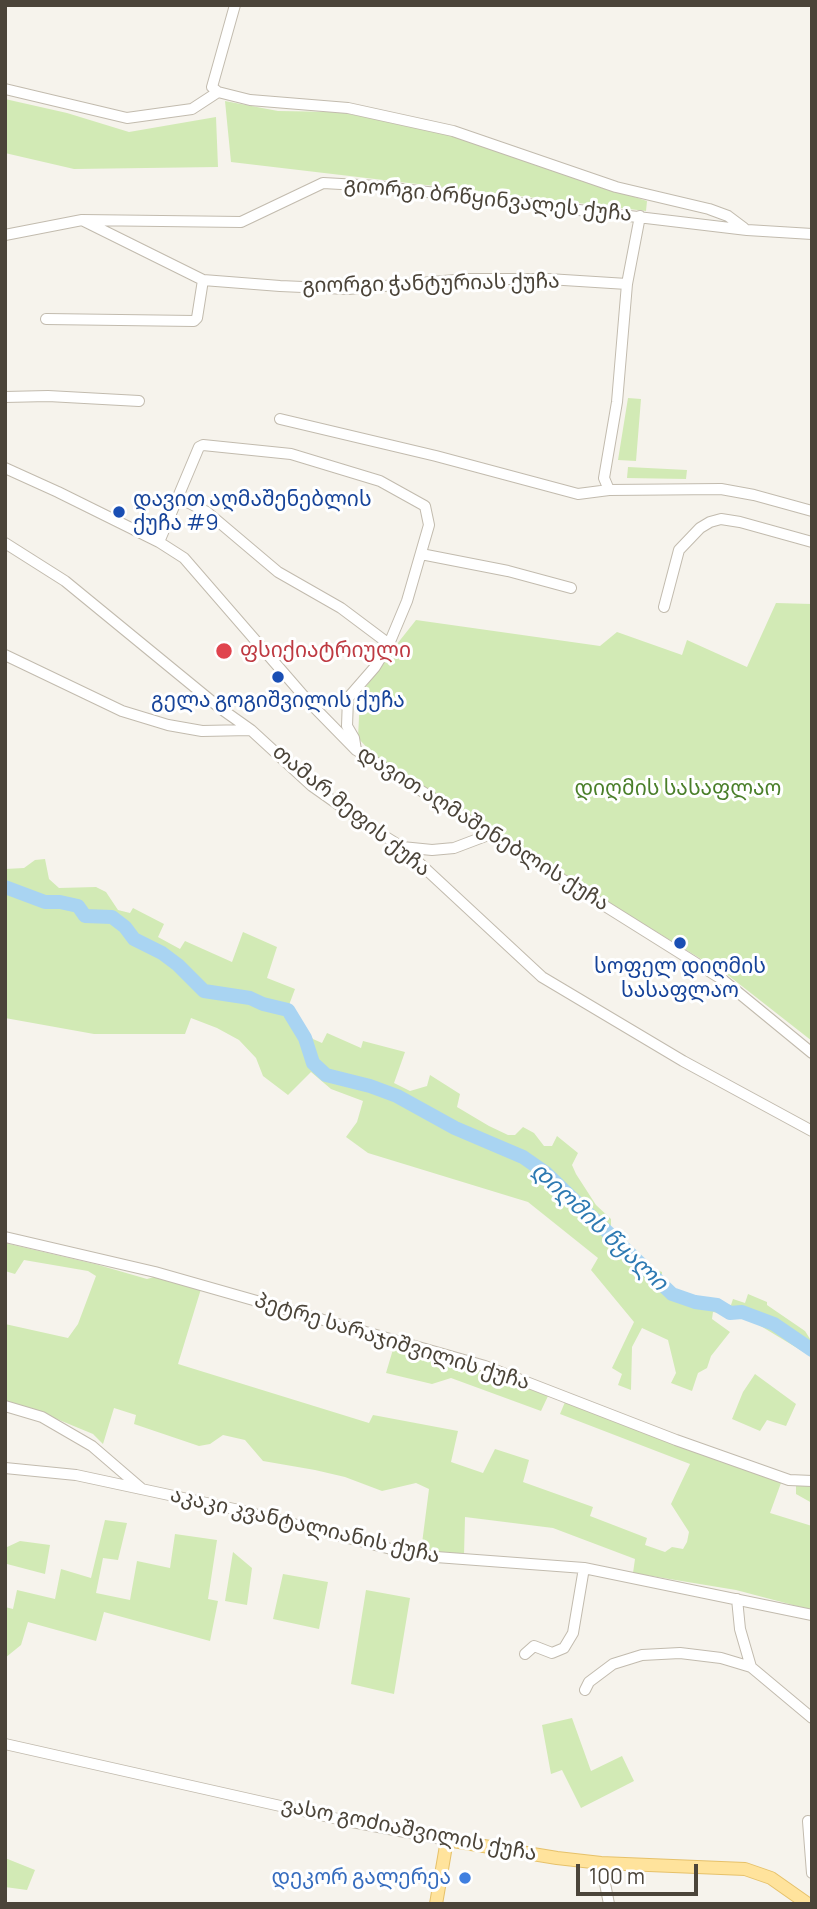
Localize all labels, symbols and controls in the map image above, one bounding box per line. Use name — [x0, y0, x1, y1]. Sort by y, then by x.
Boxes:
street label: გიორგი ბრწყინვალეს ქუჩა — [343, 172, 633, 228]
street label: გიორგი ჭანტურიას ქუჩა — [302, 269, 560, 299]
place label: დავით აღმაშენებლის ქუჩა #9 — [133, 487, 372, 537]
marker: დავით აღმაშენებლის ქუჩა #9 — [111, 504, 127, 520]
place label: ფსიქიატრიული — [240, 638, 411, 664]
marker: ფსიქიატრიული — [214, 641, 234, 661]
marker: გელა გოგიშვილის ქუჩა — [270, 669, 286, 685]
place label: გელა გოგიშვილის ქუჩა — [151, 688, 405, 714]
street label: თამარ მეფის ქუჩა — [267, 740, 435, 882]
street label: დავით აღმაშენებლის ქუჩა — [353, 741, 613, 917]
park label: დიღმის სასაფლაო — [575, 776, 781, 802]
marker: სოფელ დიღმის სასაფლაო — [672, 935, 688, 951]
place label: სოფელ დიღმის სასაფლაო — [594, 954, 766, 1004]
water label: დიღმის წყალი — [525, 1157, 673, 1297]
street label: პეტრე სარაჯიშვილის ქუჩა — [251, 1288, 533, 1396]
street label: აკაკი კვანტალიანის ქუჩა — [168, 1483, 442, 1569]
street label: ვასო გოძიაშვილის ქუჩა — [279, 1793, 539, 1867]
scale bar — [579, 1850, 702, 1894]
text: 100 m — [589, 1862, 645, 1890]
place label: დეკორ გალერეა — [272, 1865, 451, 1891]
marker: დეკორ გალერეა — [457, 1870, 473, 1886]

